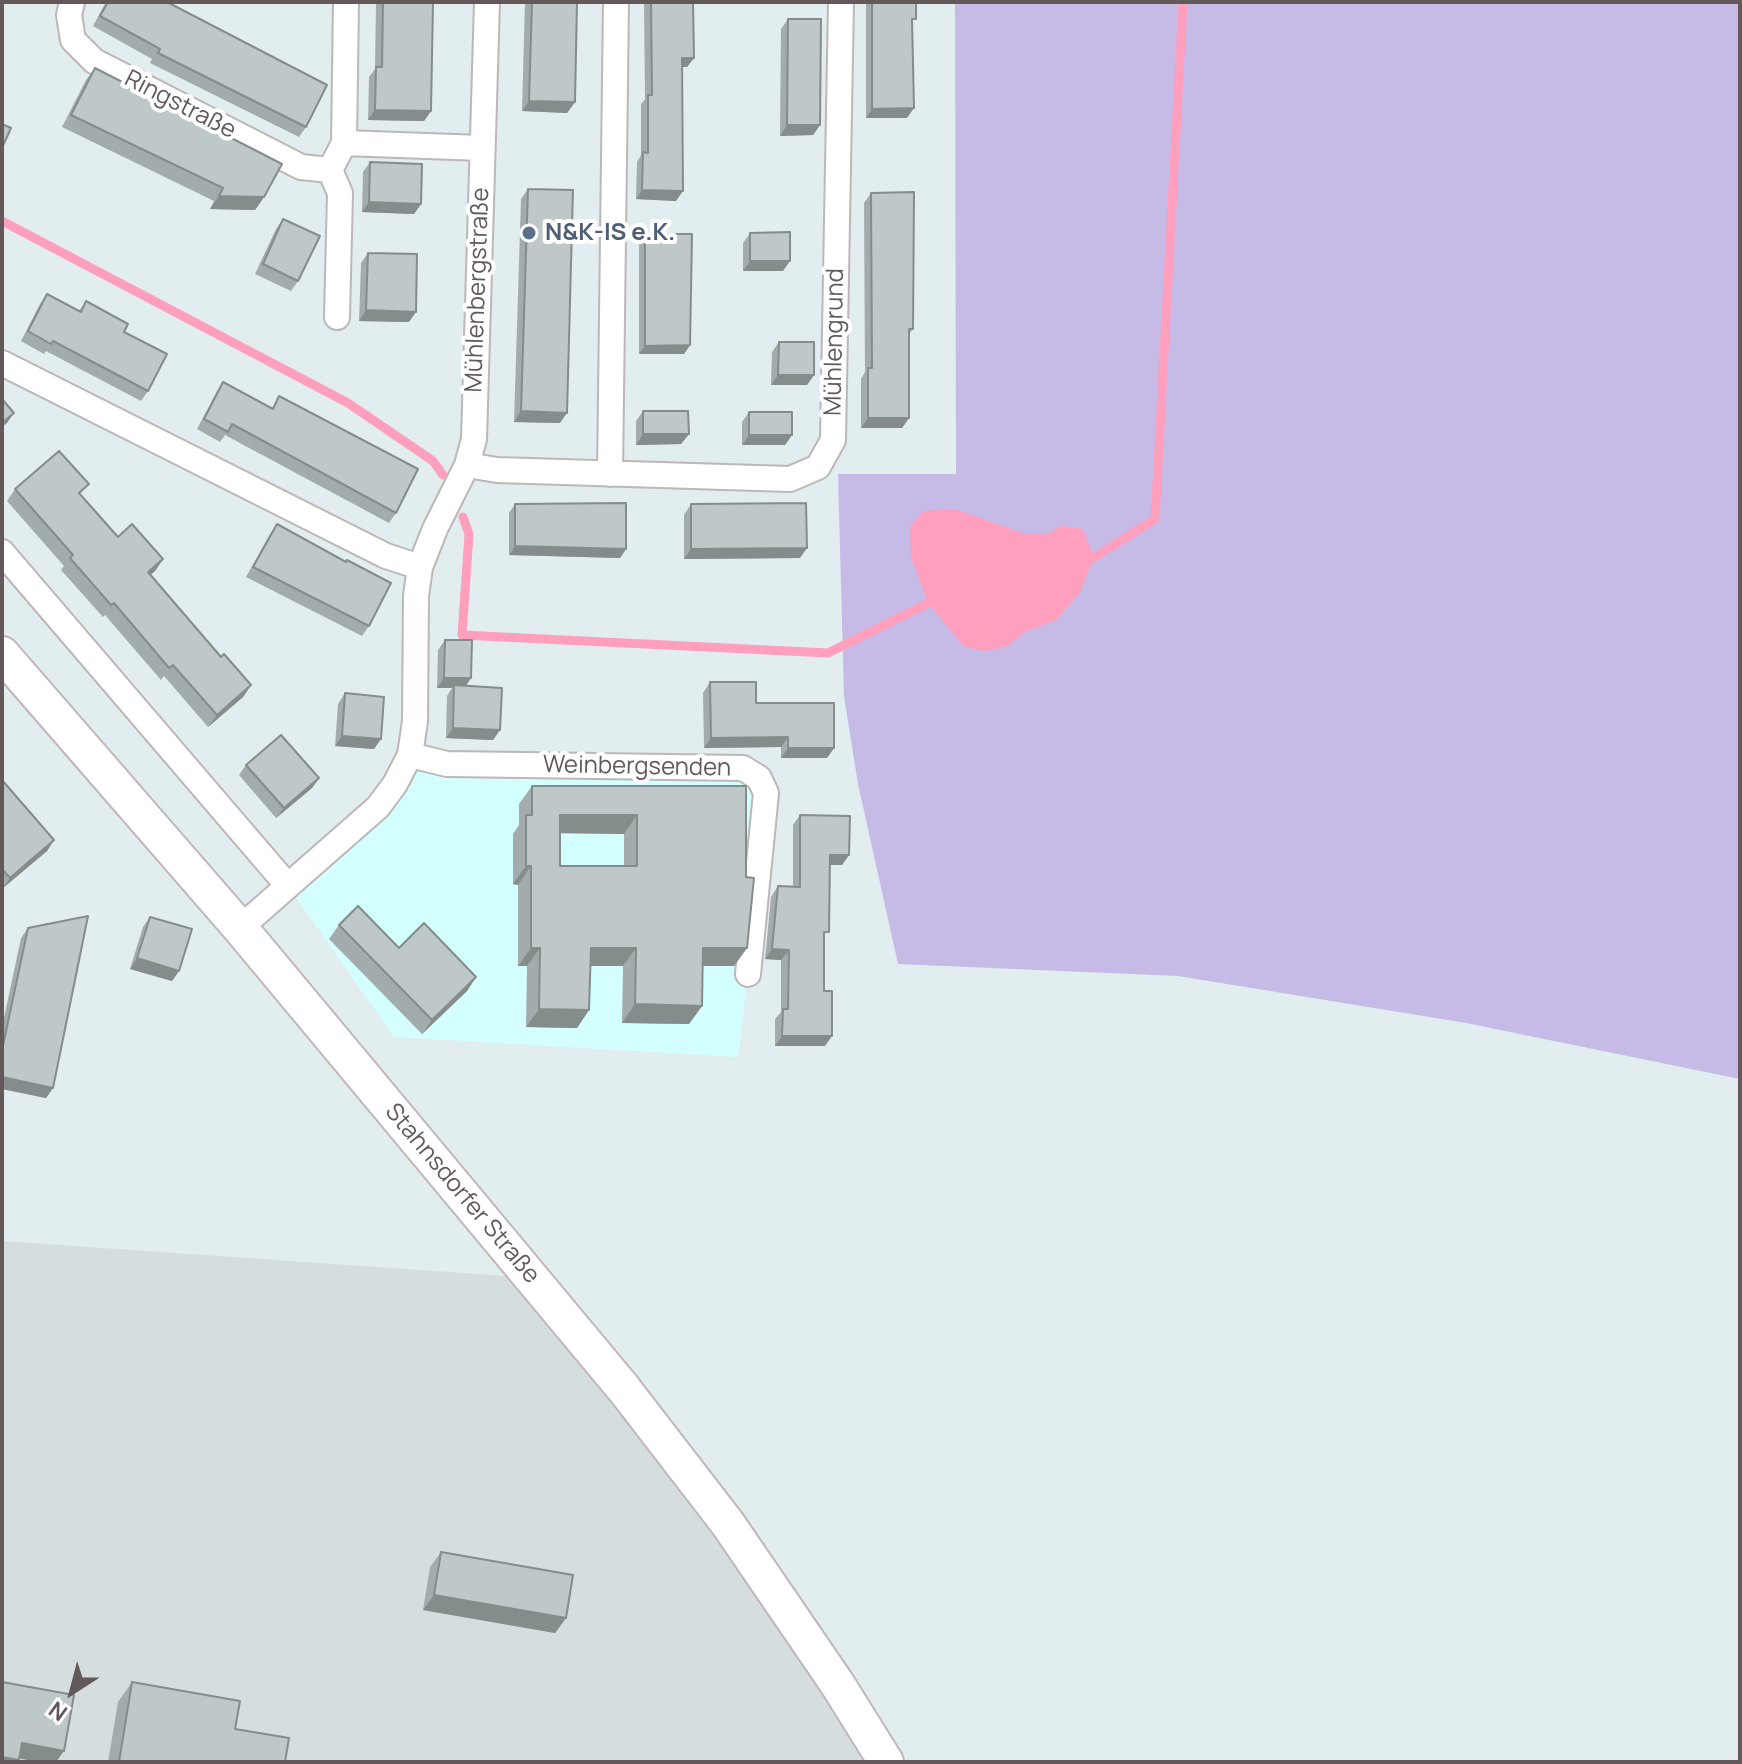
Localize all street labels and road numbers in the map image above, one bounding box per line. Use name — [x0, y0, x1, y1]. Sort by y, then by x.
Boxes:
street label: Ringstraße — [119, 65, 241, 145]
street label: Mühlenbergstraße — [460, 187, 496, 393]
street label: Mühlengrund — [819, 268, 851, 416]
street label: Weinbergsenden — [543, 751, 731, 783]
street label: Stahnsdorfer Straße — [378, 1098, 546, 1290]

